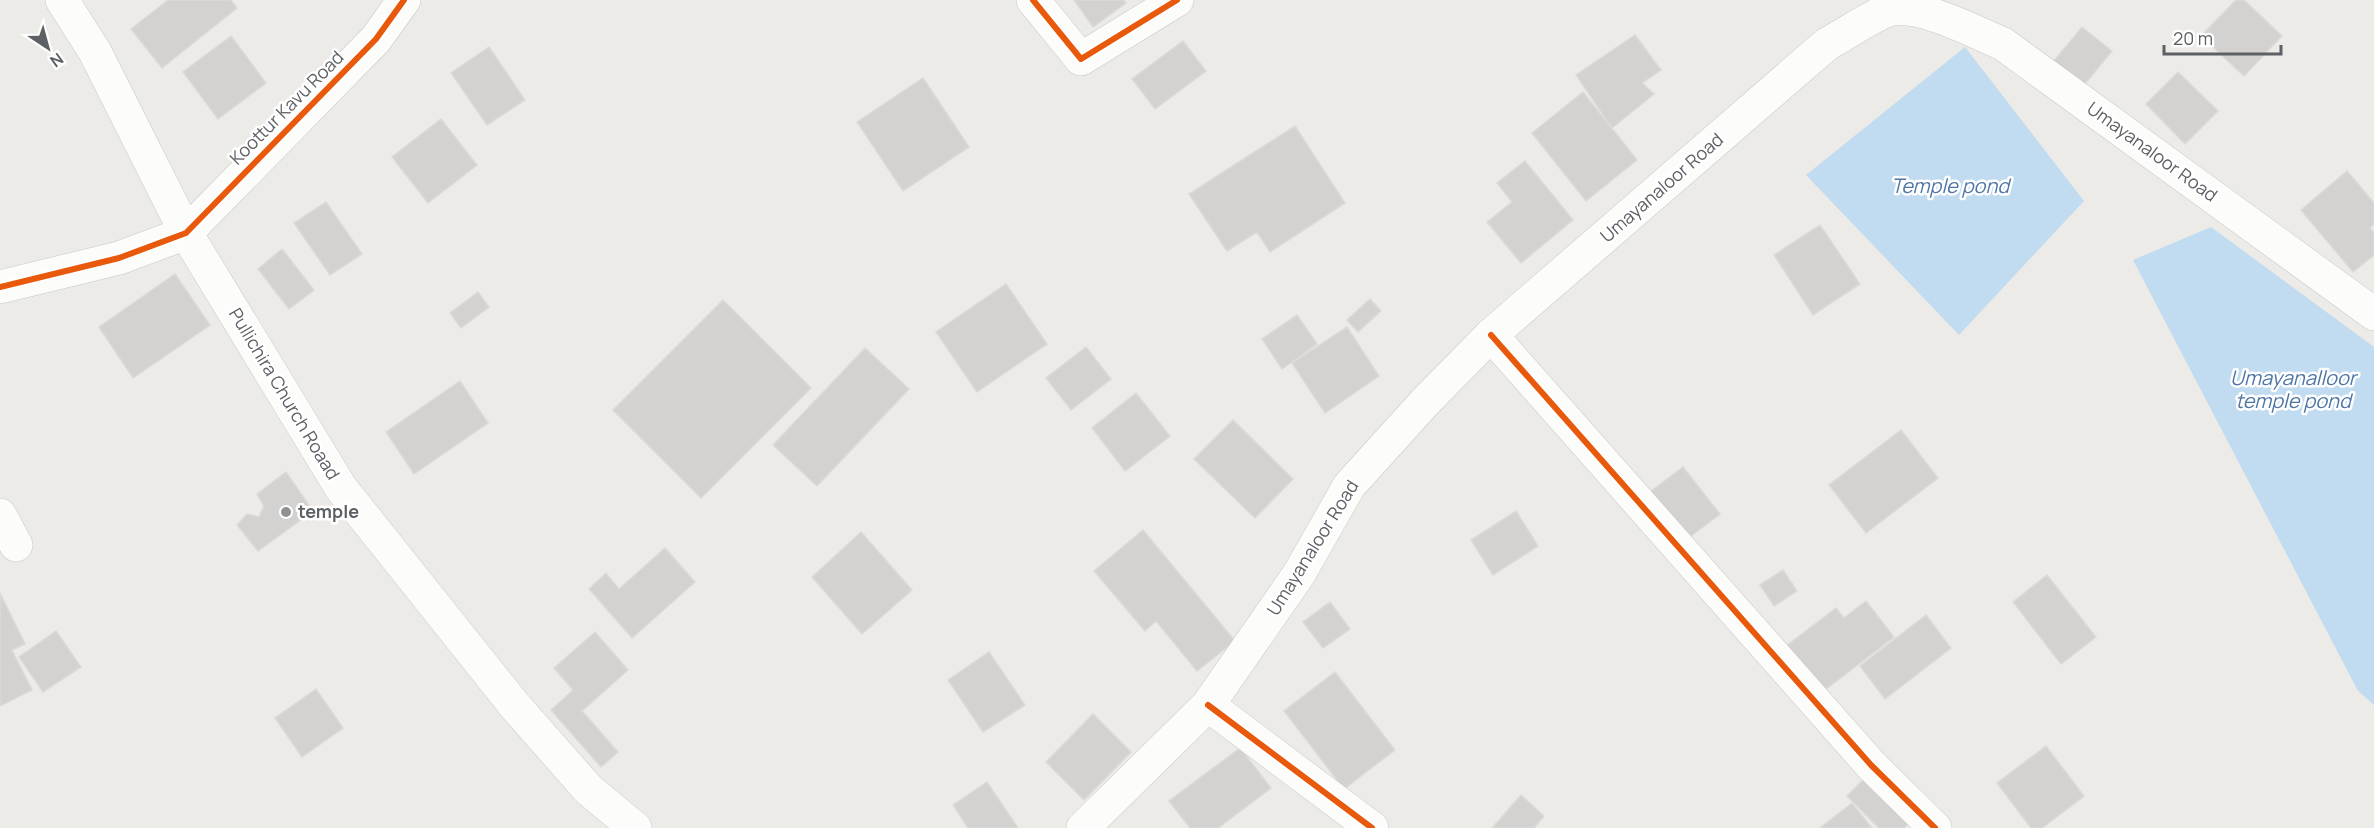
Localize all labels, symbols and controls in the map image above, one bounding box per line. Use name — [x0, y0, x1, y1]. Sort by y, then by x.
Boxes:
north arrow — [18, 18, 78, 78]
scale bar — [2164, 18, 2281, 56]
text: 20 m — [2173, 26, 2213, 50]
street label: Koottur Kavu Road — [224, 45, 348, 169]
text: N — [46, 48, 68, 72]
street label: Umayanaloor Road — [2083, 96, 2223, 207]
street label: Umayanaloor Road — [1595, 127, 1728, 247]
water label: Temple pond — [1891, 172, 2012, 199]
street label: Pullichira Church Roaad — [224, 303, 346, 484]
water label: Umayanalloor temple pond — [2230, 364, 2359, 414]
street label: Umayanaloor Road — [1261, 475, 1364, 620]
place label: temple — [298, 499, 359, 523]
marker: temple — [279, 505, 293, 519]

